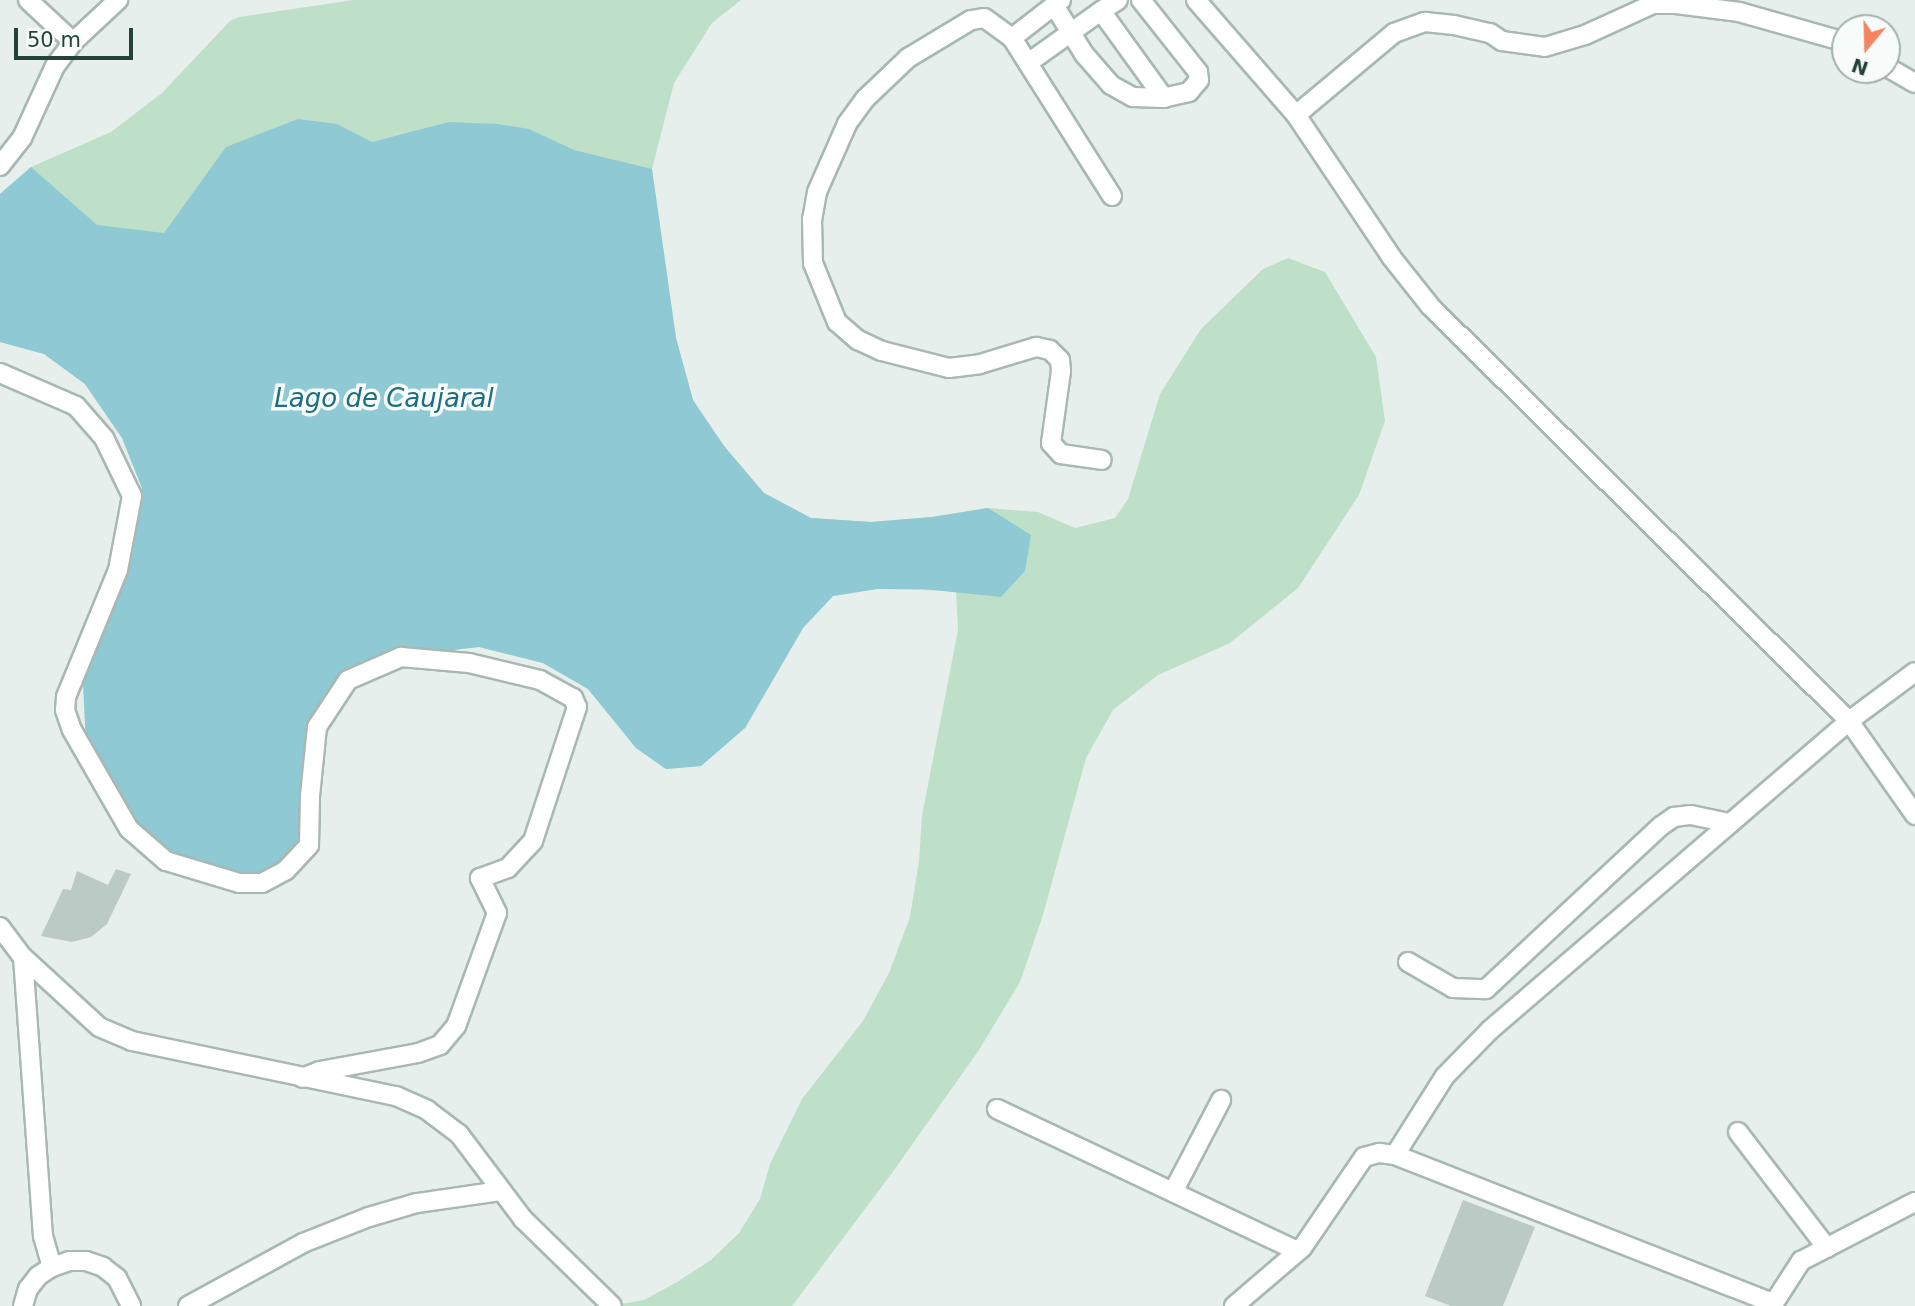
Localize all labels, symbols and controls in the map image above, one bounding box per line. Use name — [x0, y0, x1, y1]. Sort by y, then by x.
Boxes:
scale bar — [18, 14, 136, 58]
north arrow — [1831, 14, 1901, 84]
text: 50 m — [27, 28, 81, 52]
text: N — [1849, 54, 1871, 80]
water label: Lago de Caujaral — [274, 383, 494, 415]

